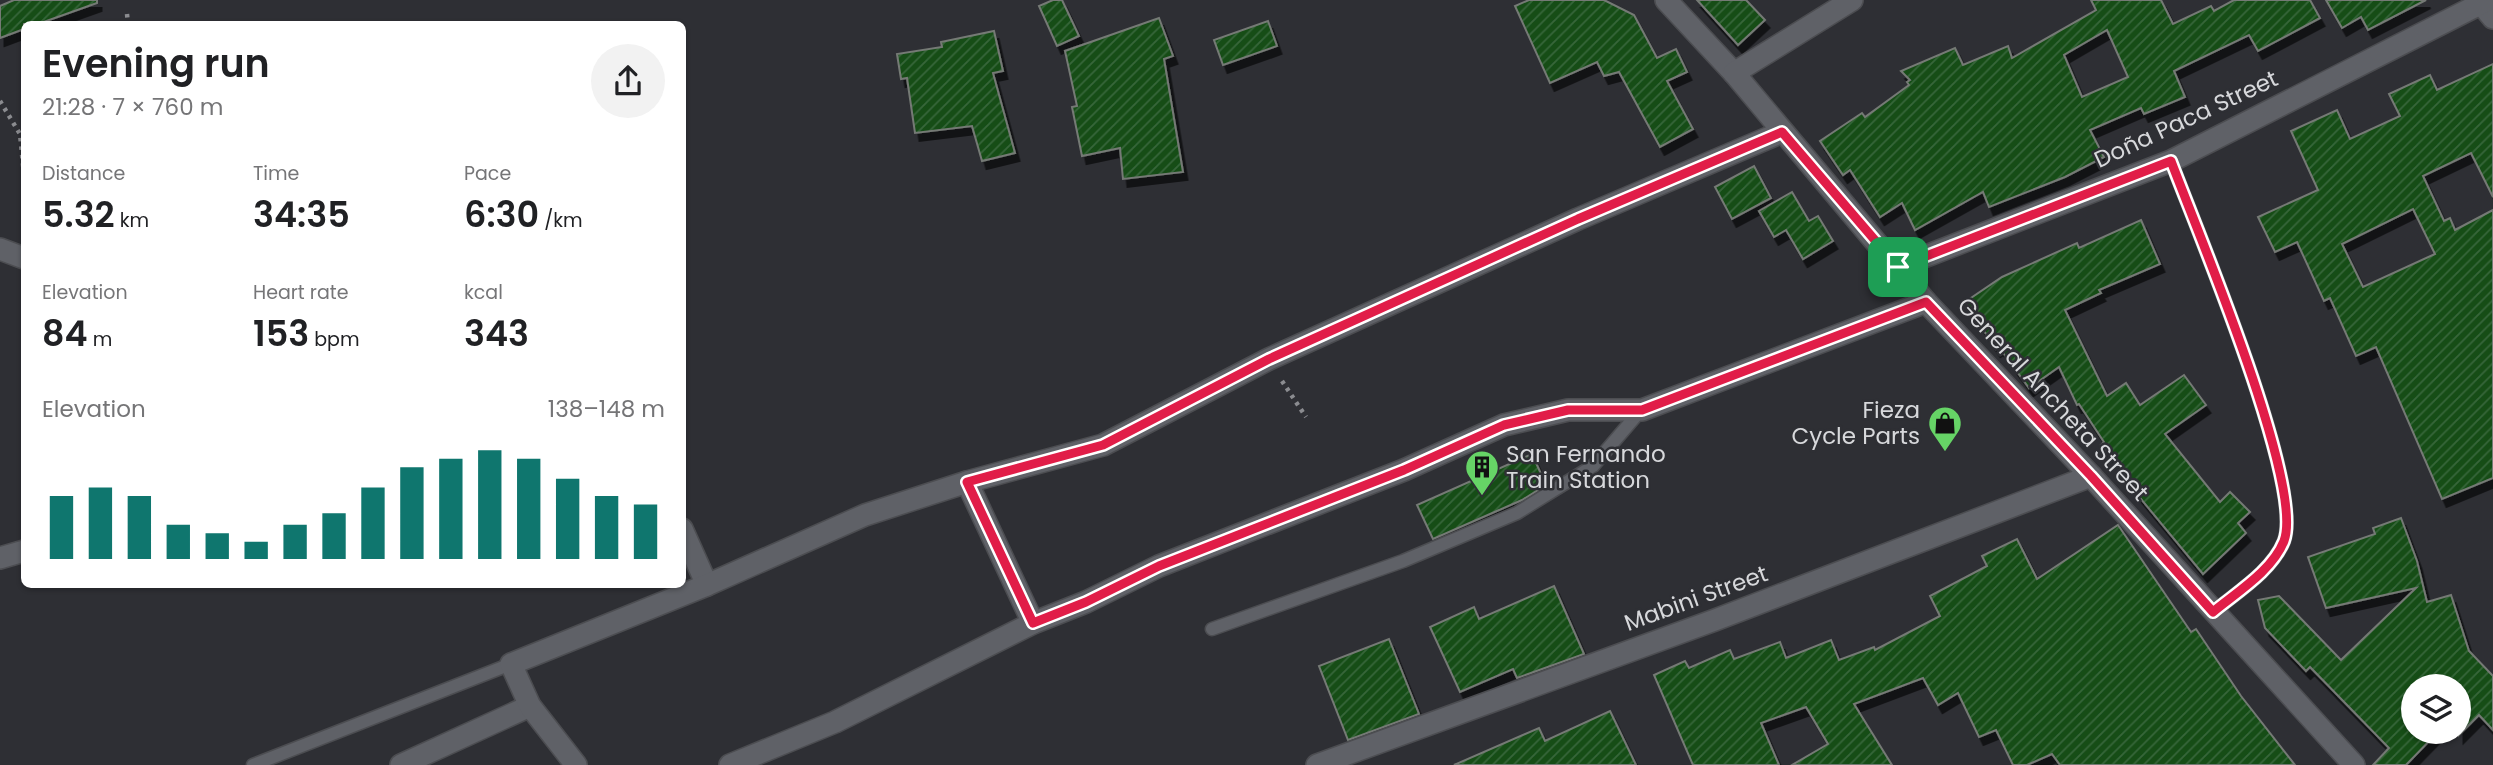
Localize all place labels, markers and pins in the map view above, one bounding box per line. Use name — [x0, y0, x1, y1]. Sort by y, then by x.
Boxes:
pin — [1868, 237, 1928, 297]
place label: Fieza Cycle Parts — [1791, 394, 1920, 452]
shop icon: Fieza Cycle Parts — [1926, 404, 1964, 453]
place label: San Fernando Train Station — [1506, 438, 1666, 496]
building icon: San Fernando Train Station — [1463, 448, 1501, 497]

